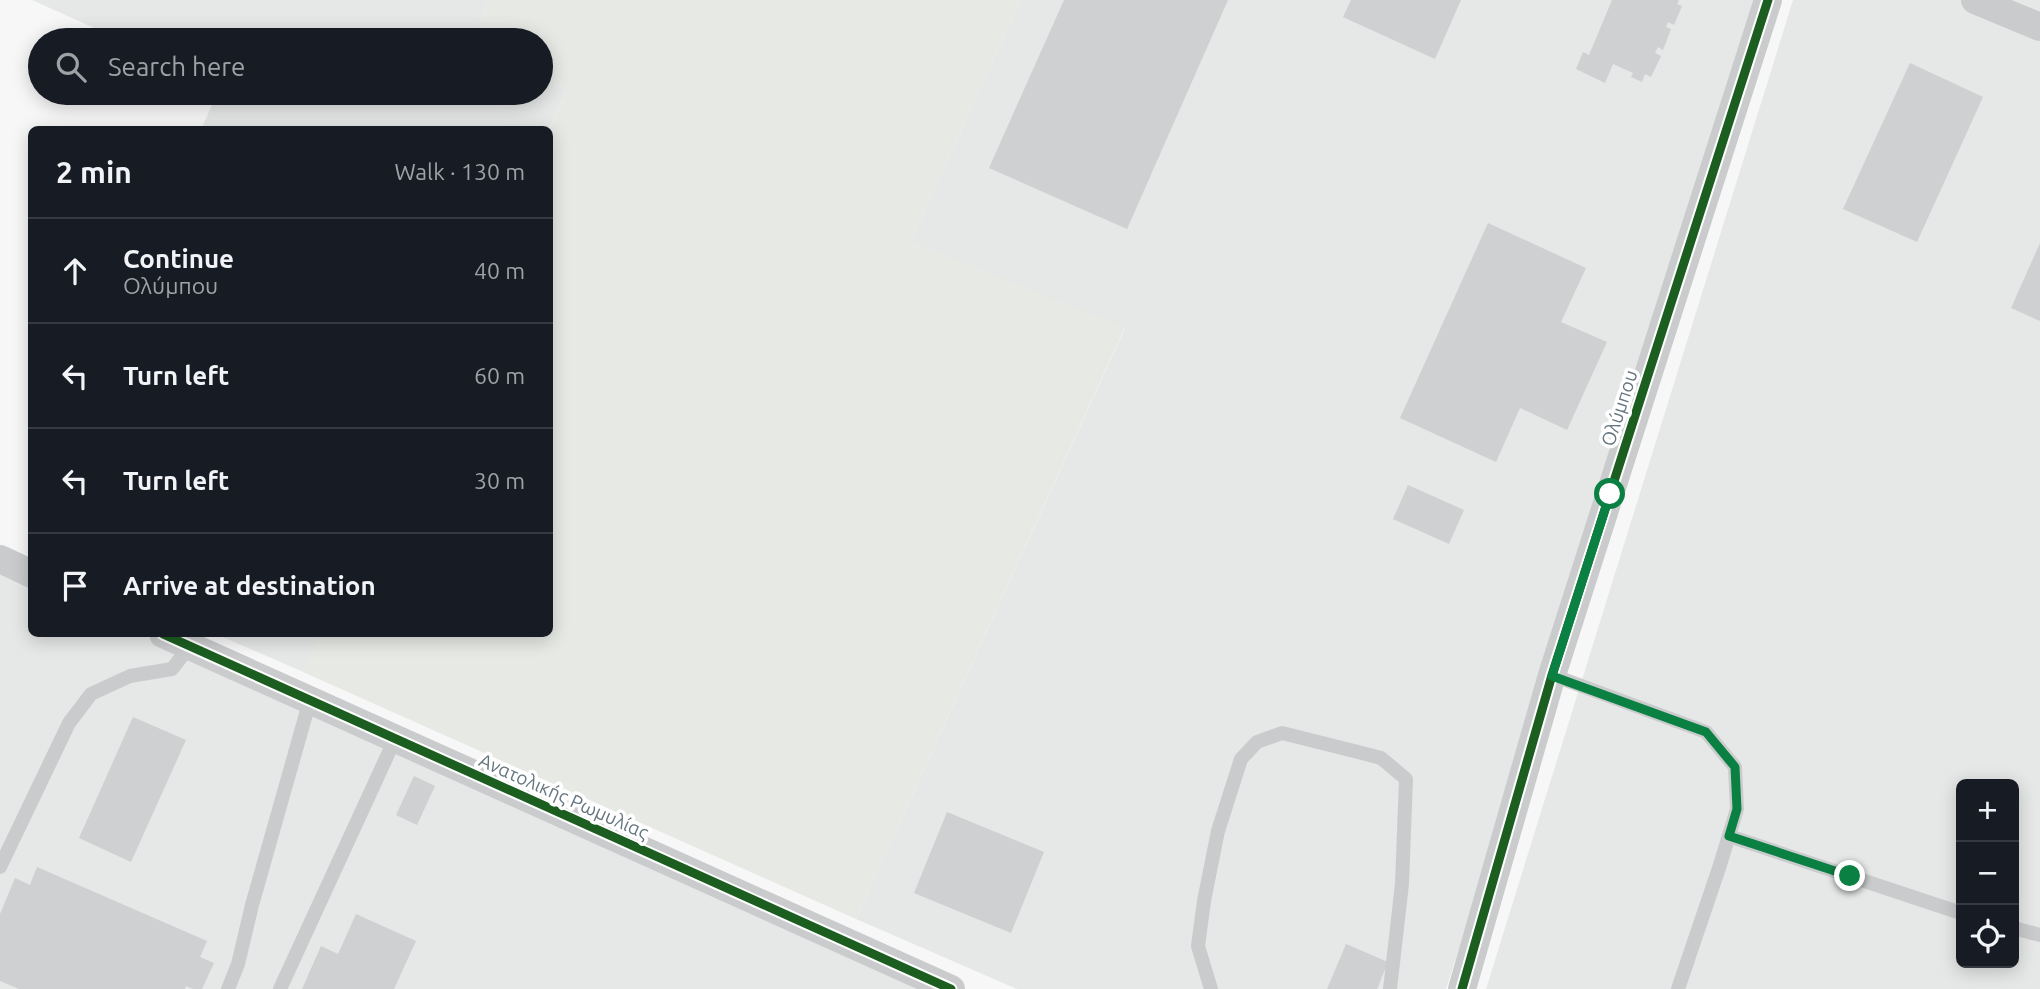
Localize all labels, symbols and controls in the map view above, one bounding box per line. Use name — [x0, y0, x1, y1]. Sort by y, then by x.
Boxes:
search box — [28, 28, 553, 105]
icon: search — [52, 48, 90, 86]
text: Search here — [108, 52, 245, 81]
text: 2 min — [56, 155, 132, 189]
text: Walk · 130 m — [394, 159, 525, 184]
text: Continue — [123, 244, 234, 273]
icon: ahead — [56, 252, 94, 290]
text: 40 m — [474, 258, 525, 283]
text: Ολύμπου — [123, 273, 218, 298]
icon: left — [56, 357, 94, 395]
text: Turn left — [123, 361, 229, 390]
text: 60 m — [474, 363, 525, 388]
street label: Ολύμπου — [1596, 367, 1642, 449]
icon: left — [56, 462, 94, 500]
text: Turn left — [123, 466, 229, 495]
text: 30 m — [474, 468, 525, 493]
route start — [1594, 478, 1625, 509]
icon: arrive — [56, 567, 94, 605]
text: Arrive at destination — [123, 571, 376, 600]
street label: Ανατολικής Ρωμυλίας — [476, 749, 653, 843]
map controls — [1956, 779, 2019, 968]
button: + — [1956, 779, 2019, 842]
button: − — [1956, 842, 2019, 905]
route end — [1834, 860, 1865, 891]
button: locate — [1956, 905, 2019, 968]

